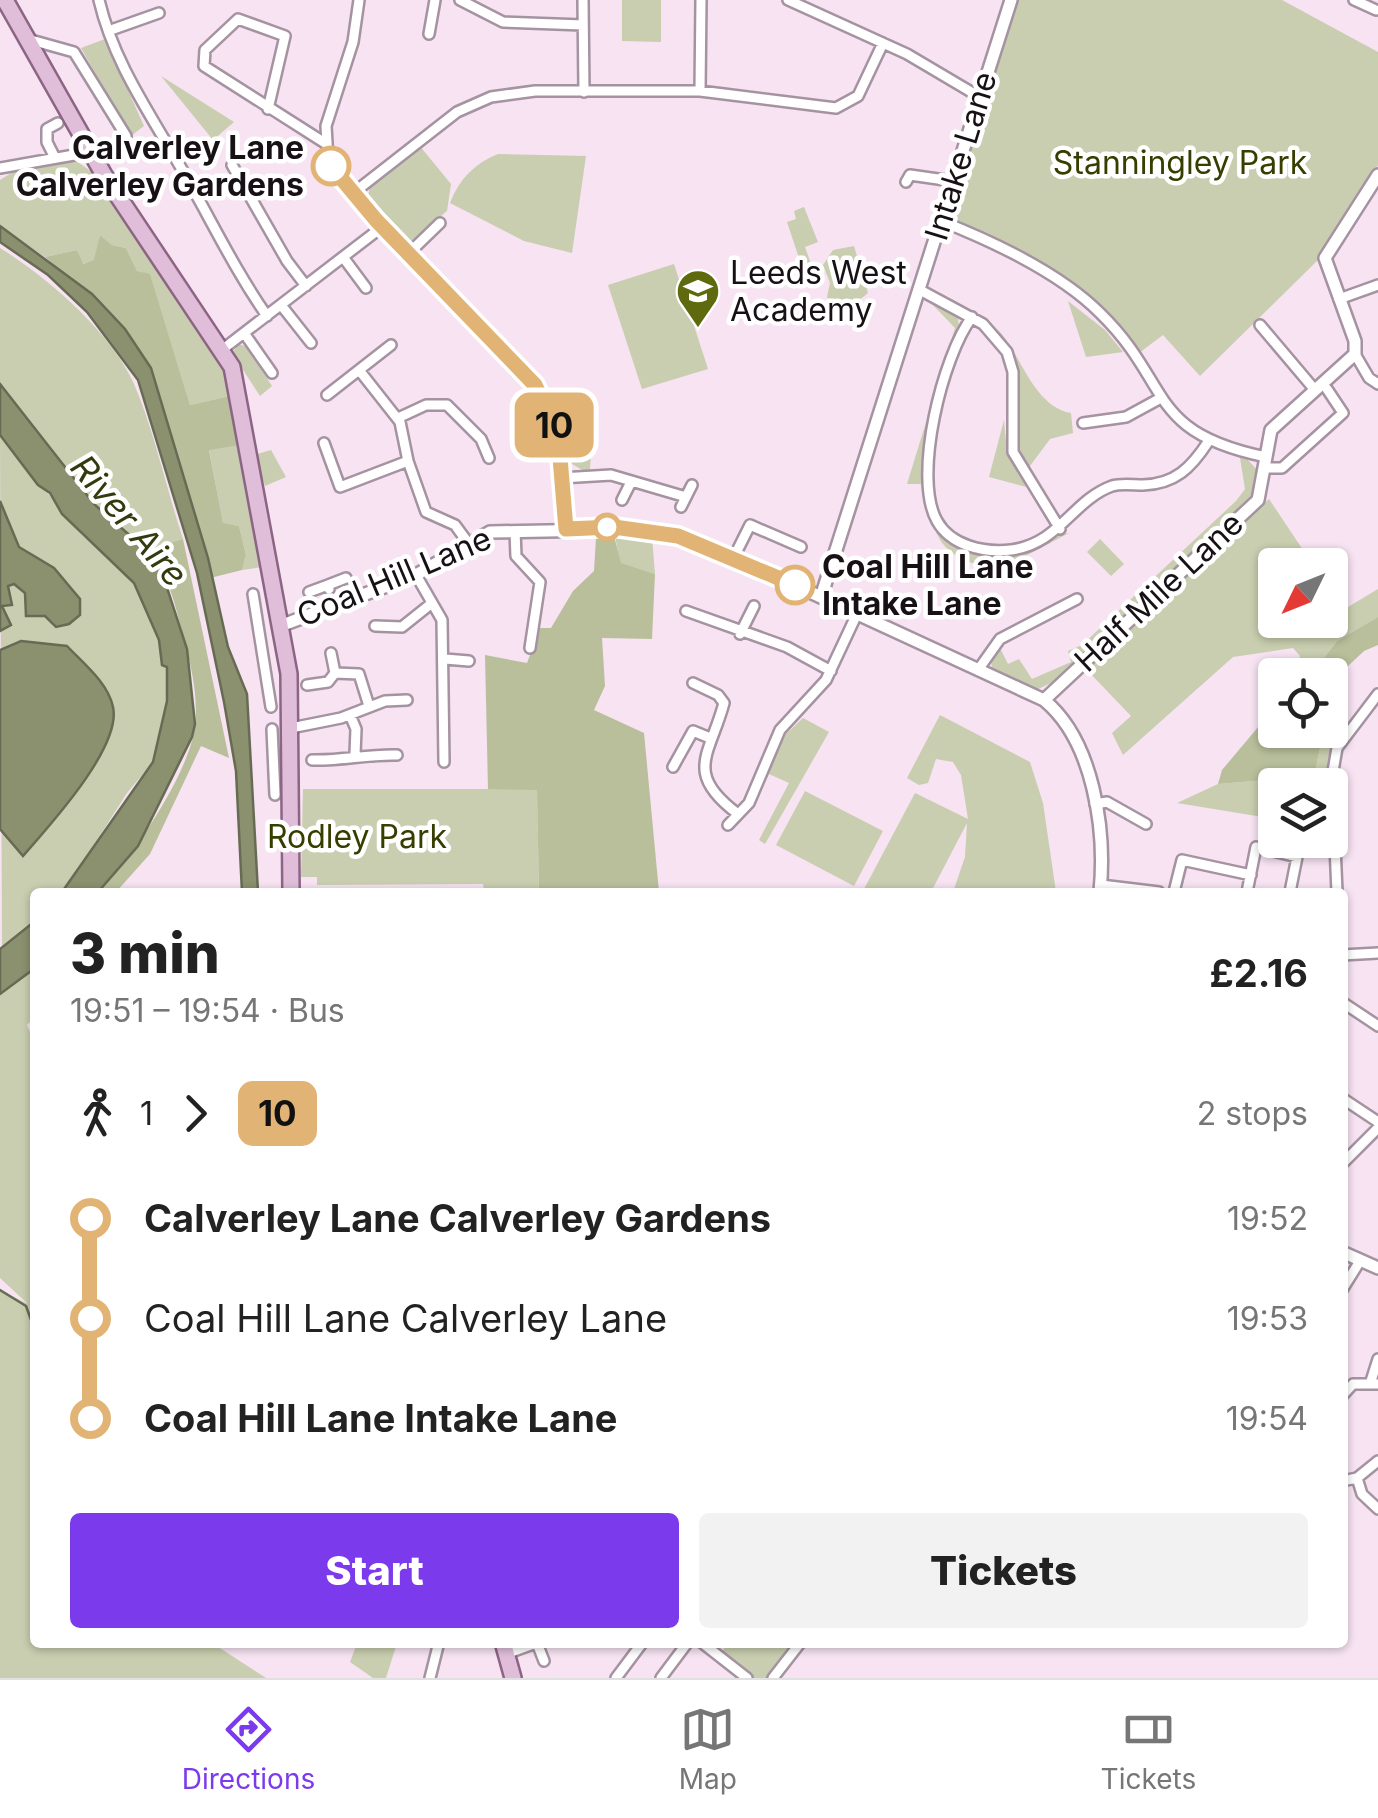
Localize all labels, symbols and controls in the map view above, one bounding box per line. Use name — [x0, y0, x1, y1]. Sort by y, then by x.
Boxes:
street label: Intake Lane — [916, 67, 1005, 245]
place label: Calverley Lane Calverley Gardens — [16, 128, 304, 204]
park label: Stanningley Park — [1053, 143, 1308, 182]
marker: Calverley Lane Calverley Gardens — [312, 147, 350, 185]
place label: Leeds West Academy — [730, 253, 907, 329]
school or university icon: Leeds West Academy — [675, 268, 721, 329]
line badge: 10 — [509, 392, 599, 458]
text: 10 — [535, 404, 573, 446]
water label: River Aire — [63, 446, 197, 595]
street label: Half Mile Lane — [1066, 504, 1251, 680]
unlabelled marker — [594, 514, 620, 540]
street label: Coal Hill Lane — [291, 518, 497, 635]
place label: Coal Hill Lane Intake Lane — [822, 547, 1034, 623]
north arrow — [1258, 548, 1348, 638]
map controls — [1258, 548, 1348, 858]
marker: Coal Hill Lane Intake Lane — [776, 566, 814, 604]
button: locate — [1258, 658, 1348, 748]
button: layers — [1258, 768, 1348, 858]
park label: Rodley Park — [267, 817, 448, 856]
text: 3 min — [70, 920, 220, 986]
text: £2.16 — [1209, 950, 1308, 996]
text: 19:51 – 19:54 · Bus — [70, 991, 345, 1030]
icon: walk — [70, 1086, 125, 1141]
icon: forward — [168, 1086, 223, 1141]
text: 10 — [258, 1092, 297, 1134]
text: 1 — [140, 1094, 153, 1133]
text: 2 stops — [1197, 1094, 1308, 1133]
text: Calverley Lane Calverley Gardens — [144, 1195, 771, 1241]
text: 19:52 — [1227, 1199, 1308, 1238]
text: Coal Hill Lane Calverley Lane — [144, 1295, 667, 1341]
text: 19:53 — [1227, 1299, 1308, 1338]
text: Coal Hill Lane Intake Lane — [144, 1395, 617, 1441]
text: 19:54 — [1226, 1399, 1308, 1438]
button: Start — [70, 1513, 679, 1628]
button: Tickets — [699, 1513, 1308, 1628]
tab: Directions — [182, 1702, 315, 1796]
tab: Map — [679, 1702, 737, 1796]
tab: Tickets — [1101, 1702, 1196, 1796]

